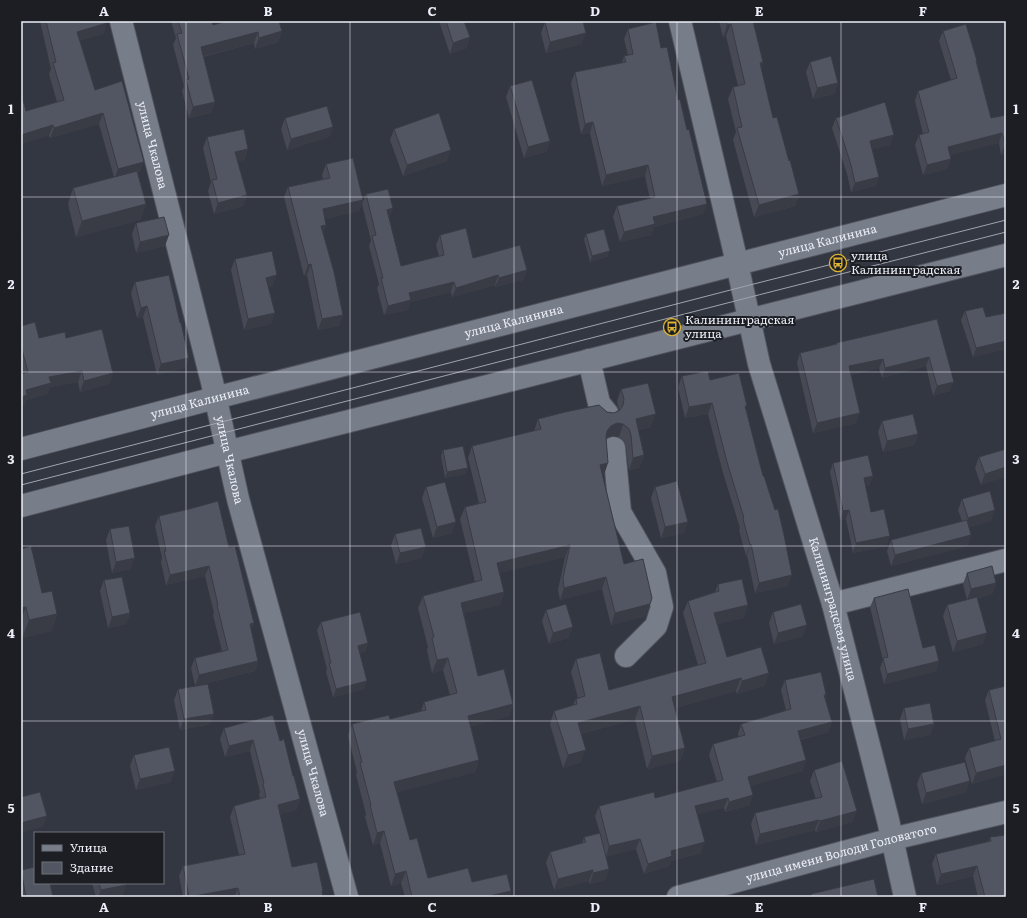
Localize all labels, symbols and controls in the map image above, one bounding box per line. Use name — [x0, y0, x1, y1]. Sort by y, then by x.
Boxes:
text: A — [99, 1, 109, 20]
text: B — [264, 1, 273, 20]
text: C — [427, 1, 437, 20]
text: D — [590, 1, 600, 20]
text: E — [755, 1, 764, 20]
text: F — [919, 1, 927, 20]
text: 1 — [8, 99, 14, 118]
street label: улица Чкалова — [134, 99, 173, 191]
text: 1 — [1013, 99, 1019, 118]
street label: улица Калинина — [776, 218, 879, 261]
place label: улица Калининградская — [851, 246, 961, 278]
bus stop icon: улица Калининградская — [828, 253, 848, 273]
text: 2 — [8, 274, 15, 293]
text: 2 — [1013, 274, 1020, 293]
street label: улица Калинина — [462, 299, 565, 342]
place label: Калининградская улица — [685, 310, 795, 342]
bus stop icon: Калининградская улица — [662, 317, 682, 337]
street label: улица Калинина — [148, 379, 251, 423]
street label: улица Чкалова — [212, 414, 249, 506]
text: 3 — [7, 449, 15, 468]
text: 3 — [1012, 449, 1020, 468]
street label: Калининградская улица — [805, 535, 862, 683]
text: 4 — [7, 623, 15, 642]
text: 4 — [1012, 623, 1020, 642]
street label: улица Чкалова — [293, 727, 335, 819]
text: 5 — [7, 798, 15, 817]
text: 5 — [1012, 798, 1020, 817]
street label: улица имени Володи Головатого — [744, 819, 938, 886]
legend — [34, 832, 164, 884]
text: Улица — [70, 838, 108, 856]
text: Здание — [70, 858, 113, 876]
text: A — [99, 897, 109, 916]
text: B — [264, 897, 273, 916]
text: C — [427, 897, 437, 916]
text: D — [590, 897, 600, 916]
text: E — [755, 897, 764, 916]
text: F — [919, 897, 927, 916]

